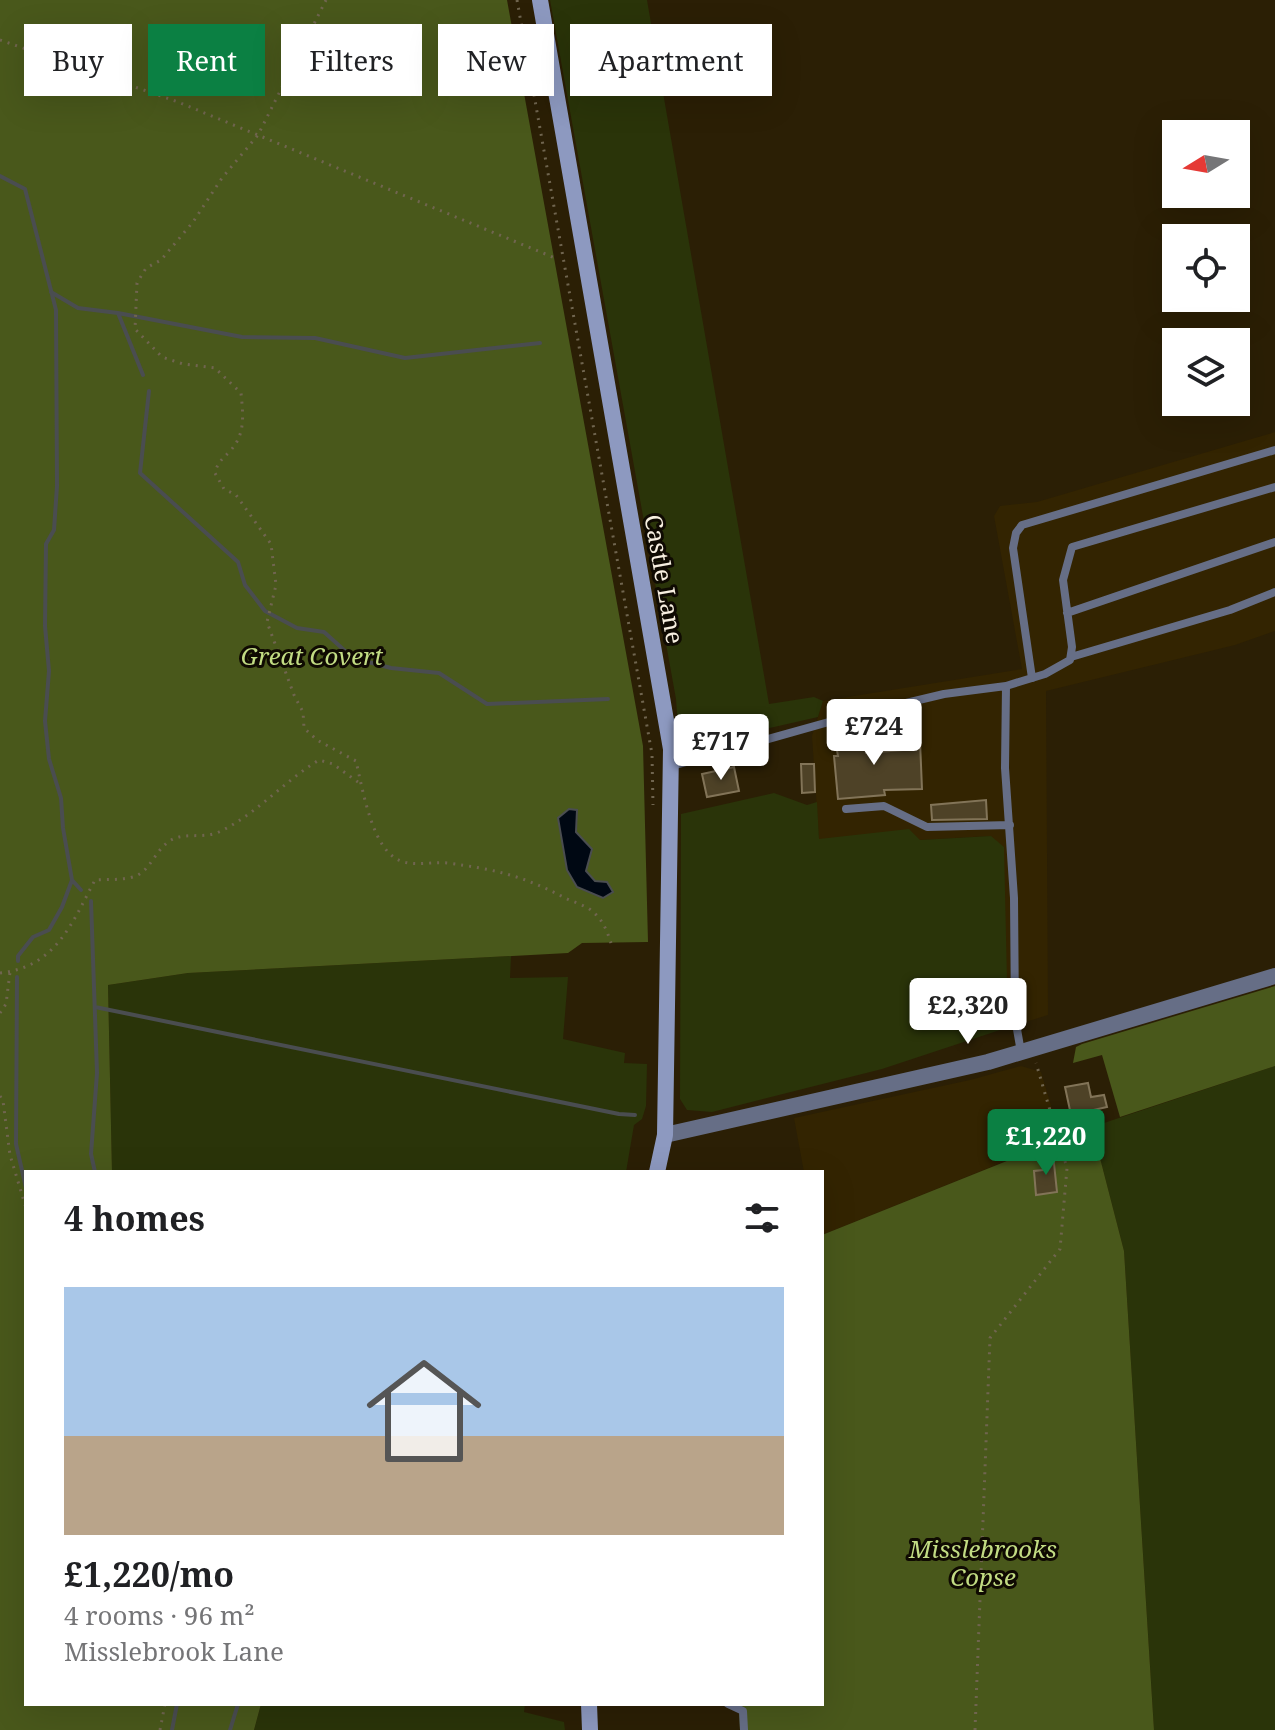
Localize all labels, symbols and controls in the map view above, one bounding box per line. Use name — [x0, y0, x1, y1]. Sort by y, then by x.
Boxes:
chip: Buy — [24, 24, 132, 96]
chip: Rent — [148, 24, 265, 96]
chip: Filters — [281, 24, 422, 96]
chip: New — [438, 24, 554, 96]
chip: Apartment — [570, 24, 772, 96]
north arrow — [1162, 120, 1250, 208]
map controls — [1162, 120, 1250, 416]
button: locate — [1162, 224, 1250, 312]
button: layers — [1162, 328, 1250, 416]
street label: Castle Lane — [637, 512, 693, 646]
park label: Great Covert — [241, 639, 383, 672]
pin: £724 — [827, 699, 921, 767]
text: £724 — [845, 707, 903, 743]
pin: £717 — [674, 714, 768, 782]
text: £717 — [692, 722, 750, 758]
pin: £2,320 — [903, 978, 1033, 1046]
text: £2,320 — [928, 986, 1008, 1022]
pin: £1,220 — [981, 1109, 1111, 1177]
text: £1,220 — [1006, 1117, 1086, 1153]
text: 4 homes — [64, 1195, 205, 1241]
icon: filters — [740, 1196, 784, 1240]
icon: home — [352, 1339, 496, 1483]
park label: Misslebrooks Copse — [908, 1532, 1057, 1593]
text: £1,220/mo — [64, 1551, 234, 1597]
text: 4 rooms · 96 m² — [64, 1597, 255, 1633]
text: Misslebrook Lane — [64, 1633, 284, 1669]

